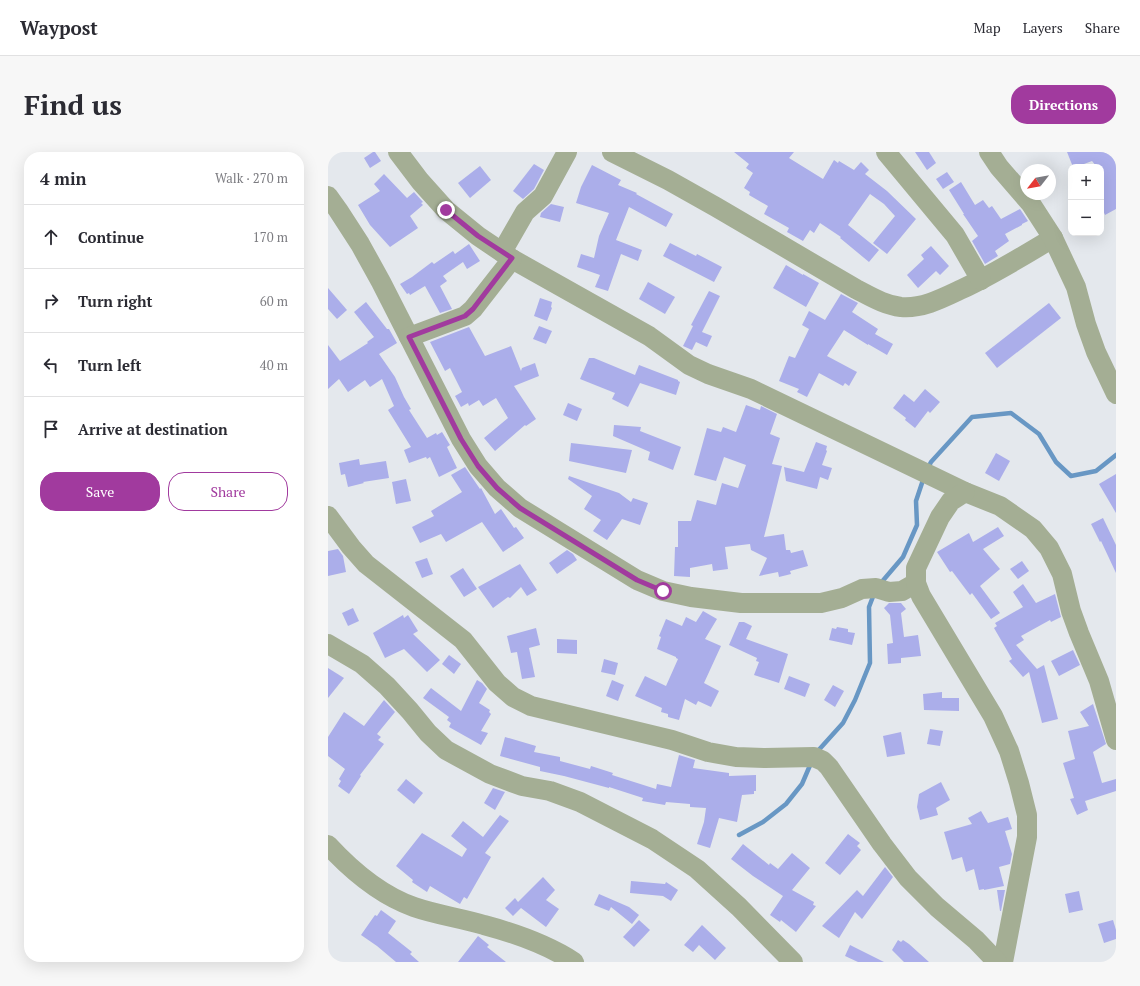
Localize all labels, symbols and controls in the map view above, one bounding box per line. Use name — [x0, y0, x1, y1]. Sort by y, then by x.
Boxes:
text: Waypost — [20, 15, 98, 40]
text: Map — [974, 18, 1001, 37]
text: Layers — [1023, 18, 1063, 37]
text: Share — [1085, 18, 1120, 37]
button: Directions — [1011, 85, 1116, 124]
text: Find us — [24, 86, 122, 123]
north arrow — [1020, 164, 1056, 200]
map controls — [1068, 164, 1104, 236]
button: + — [1068, 164, 1104, 200]
text: 4 min — [40, 167, 87, 190]
text: Walk · 270 m — [215, 169, 288, 187]
button: − — [1068, 200, 1104, 236]
route end — [437, 201, 455, 219]
icon: ahead — [40, 226, 62, 248]
text: Continue — [78, 227, 144, 247]
text: 170 m — [253, 228, 288, 246]
icon: right — [40, 290, 62, 312]
text: Turn right — [78, 291, 153, 311]
text: 60 m — [260, 292, 288, 310]
icon: left — [40, 354, 62, 376]
text: Turn left — [78, 355, 142, 375]
text: 40 m — [260, 356, 288, 374]
icon: arrive — [40, 418, 62, 440]
text: Arrive at destination — [78, 419, 228, 439]
button: Save — [40, 472, 160, 511]
button: Share — [168, 472, 288, 511]
route start — [654, 582, 672, 600]

